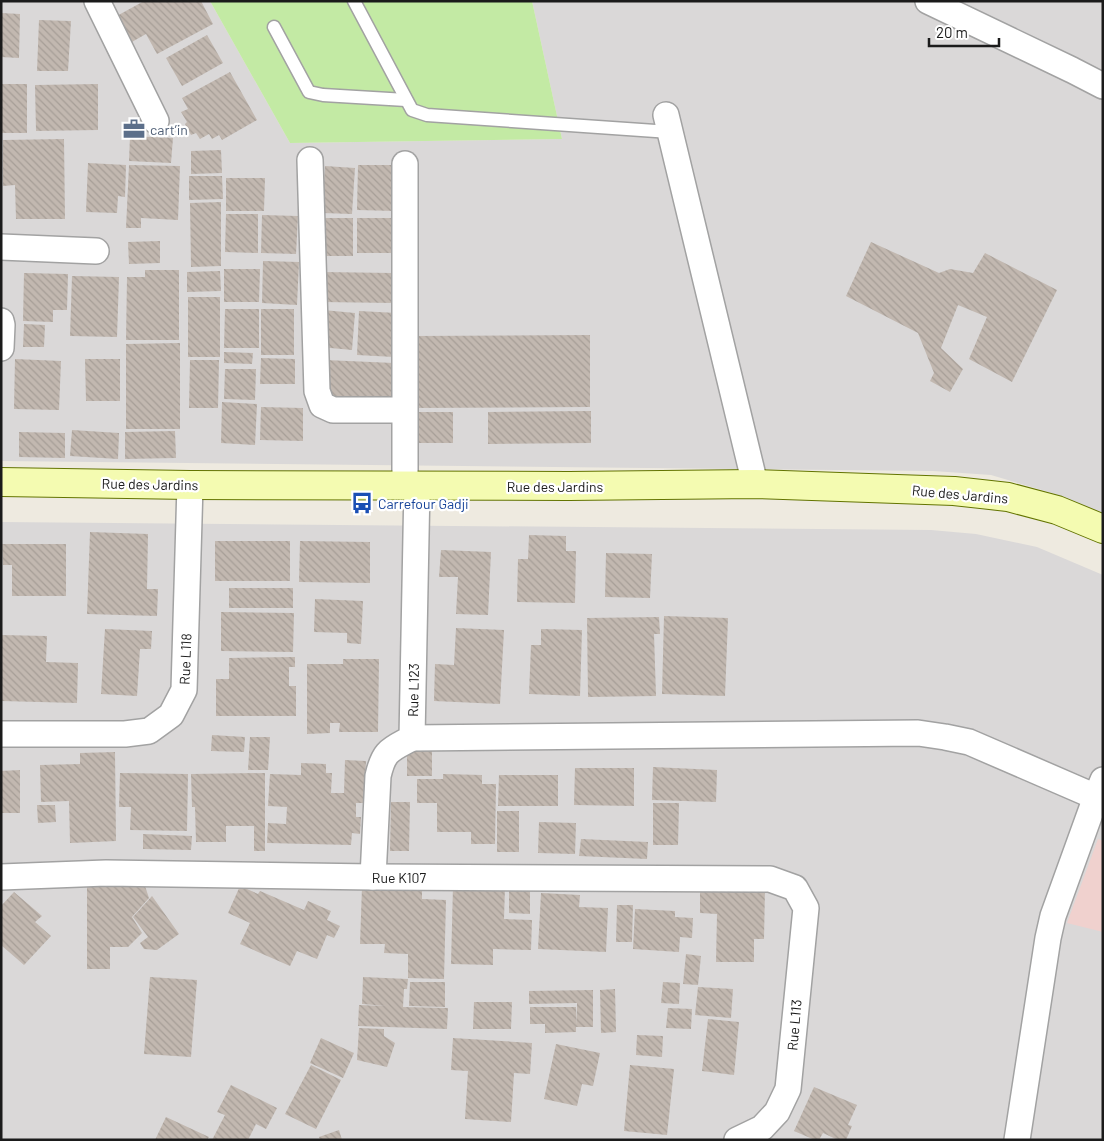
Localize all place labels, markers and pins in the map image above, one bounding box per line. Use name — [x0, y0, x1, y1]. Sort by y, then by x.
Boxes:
office icon: cart’in — [121, 116, 147, 142]
place label: cart’in — [150, 121, 188, 138]
bus stop icon: Carrefour Gadji — [349, 490, 375, 516]
place label: Carrefour Gadji — [378, 495, 469, 512]

